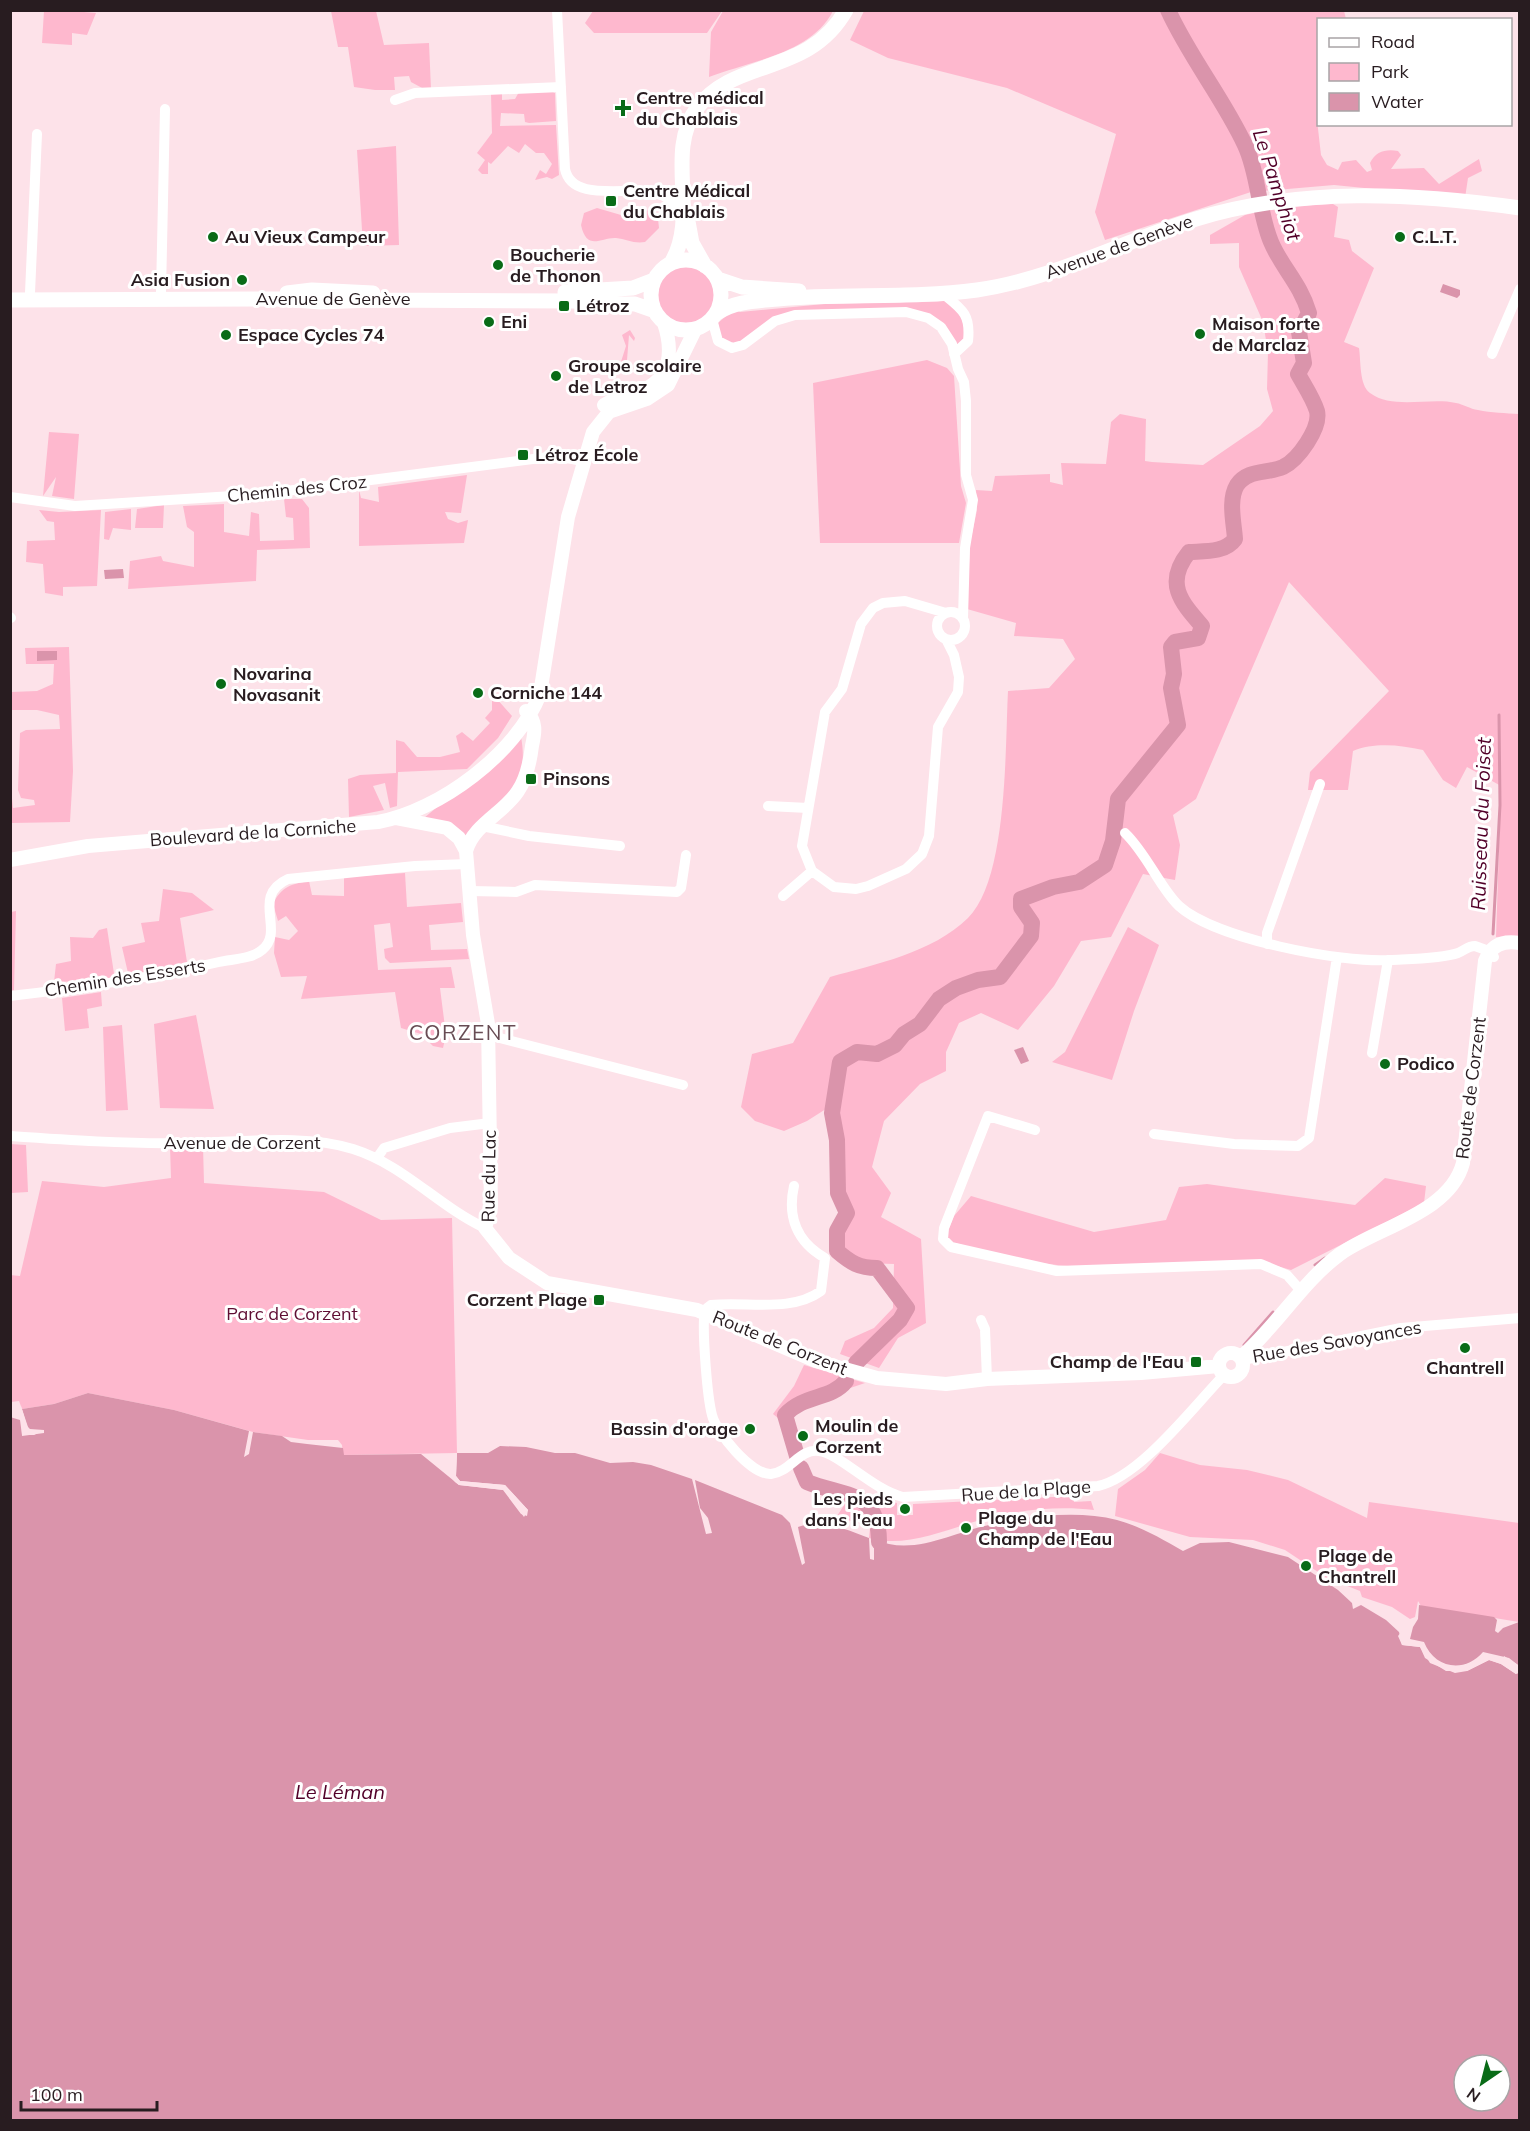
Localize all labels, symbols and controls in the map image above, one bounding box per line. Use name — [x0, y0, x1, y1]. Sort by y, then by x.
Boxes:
legend — [1317, 18, 1512, 126]
text: Road — [1371, 30, 1415, 53]
text: Park — [1371, 60, 1410, 83]
place label: Centre médical du Chablais — [636, 86, 764, 130]
text: Water — [1371, 90, 1424, 113]
marker: Centre médical du Chablais — [614, 99, 632, 117]
water label: Le Pamphiot — [1248, 126, 1308, 245]
place label: Centre Médical du Chablais — [623, 179, 750, 223]
marker: Centre Médical du Chablais — [604, 194, 618, 208]
street label: Avenue de Genève — [1042, 209, 1196, 284]
place label: Au Vieux Campeur — [225, 225, 386, 248]
place label: C.L.T. — [1412, 225, 1457, 248]
marker: Au Vieux Campeur — [206, 230, 220, 244]
marker: C.L.T. — [1393, 230, 1407, 244]
place label: Boucherie de Thonon — [510, 243, 601, 287]
marker: Boucherie de Thonon — [491, 258, 505, 272]
place label: Asia Fusion — [131, 268, 230, 291]
marker: Asia Fusion — [235, 273, 249, 287]
street label: Avenue de Genève — [255, 287, 411, 310]
place label: Létroz — [576, 294, 630, 317]
marker: Létroz — [557, 299, 571, 313]
place label: Eni — [501, 310, 527, 333]
place label: Maison forte de Marclaz — [1212, 312, 1320, 356]
marker: Eni — [482, 315, 496, 329]
place label: Espace Cycles 74 — [238, 323, 385, 346]
marker: Maison forte de Marclaz — [1193, 327, 1207, 341]
marker: Espace Cycles 74 — [219, 328, 233, 342]
place label: Groupe scolaire de Letroz — [568, 354, 702, 398]
marker: Groupe scolaire de Letroz — [549, 369, 563, 383]
place label: Létroz École — [535, 443, 638, 466]
marker: Létroz École — [516, 448, 530, 462]
street label: Chemin des Croz — [226, 470, 368, 507]
place label: Novarina Novasanit — [233, 662, 321, 706]
marker: Novarina Novasanit — [214, 677, 228, 691]
place label: Corniche 144 — [490, 681, 602, 704]
marker: Corniche 144 — [471, 686, 485, 700]
water label: Ruisseau du Foiset — [1465, 736, 1496, 911]
place label: Pinsons — [543, 767, 610, 790]
marker: Pinsons — [524, 772, 538, 786]
street label: Boulevard de la Corniche — [149, 814, 357, 851]
street label: Chemin des Esserts — [43, 953, 207, 1002]
street label: Route de Corzent — [1450, 1015, 1491, 1160]
district label: CORZENT — [409, 1019, 517, 1045]
place label: Podico — [1397, 1052, 1455, 1075]
marker: Podico — [1378, 1057, 1392, 1071]
street label: Rue du Lac — [476, 1129, 501, 1223]
street label: Avenue de Corzent — [163, 1131, 321, 1154]
place label: Corzent Plage — [467, 1288, 587, 1311]
marker: Corzent Plage — [592, 1293, 606, 1307]
park label: Parc de Corzent — [226, 1302, 358, 1325]
street label: Route de Corzent — [709, 1305, 851, 1380]
street label: Rue des Savoyances — [1251, 1315, 1423, 1368]
marker: Chantrell — [1458, 1341, 1472, 1355]
place label: Champ de l'Eau — [1050, 1350, 1184, 1373]
marker: Champ de l'Eau — [1189, 1355, 1203, 1369]
place label: Chantrell — [1426, 1356, 1504, 1379]
place label: Moulin de Corzent — [815, 1414, 898, 1458]
place label: Bassin d'orage — [611, 1417, 738, 1440]
marker: Bassin d'orage — [743, 1422, 757, 1436]
marker: Moulin de Corzent — [796, 1429, 810, 1443]
street label: Rue de la Plage — [960, 1474, 1092, 1507]
place label: Les pieds dans l'eau — [805, 1487, 893, 1531]
marker: Les pieds dans l'eau — [898, 1502, 912, 1516]
place label: Plage du Champ de l'Eau — [978, 1506, 1112, 1550]
marker: Plage du Champ de l'Eau — [959, 1521, 973, 1535]
place label: Plage de Chantrell — [1318, 1544, 1396, 1588]
marker: Plage de Chantrell — [1299, 1559, 1313, 1573]
water label: Le Léman — [295, 1779, 385, 1804]
north arrow — [1452, 2053, 1512, 2113]
scale bar — [21, 2074, 158, 2112]
text: 100 m — [30, 2083, 83, 2106]
text: N — [1463, 2084, 1484, 2107]

